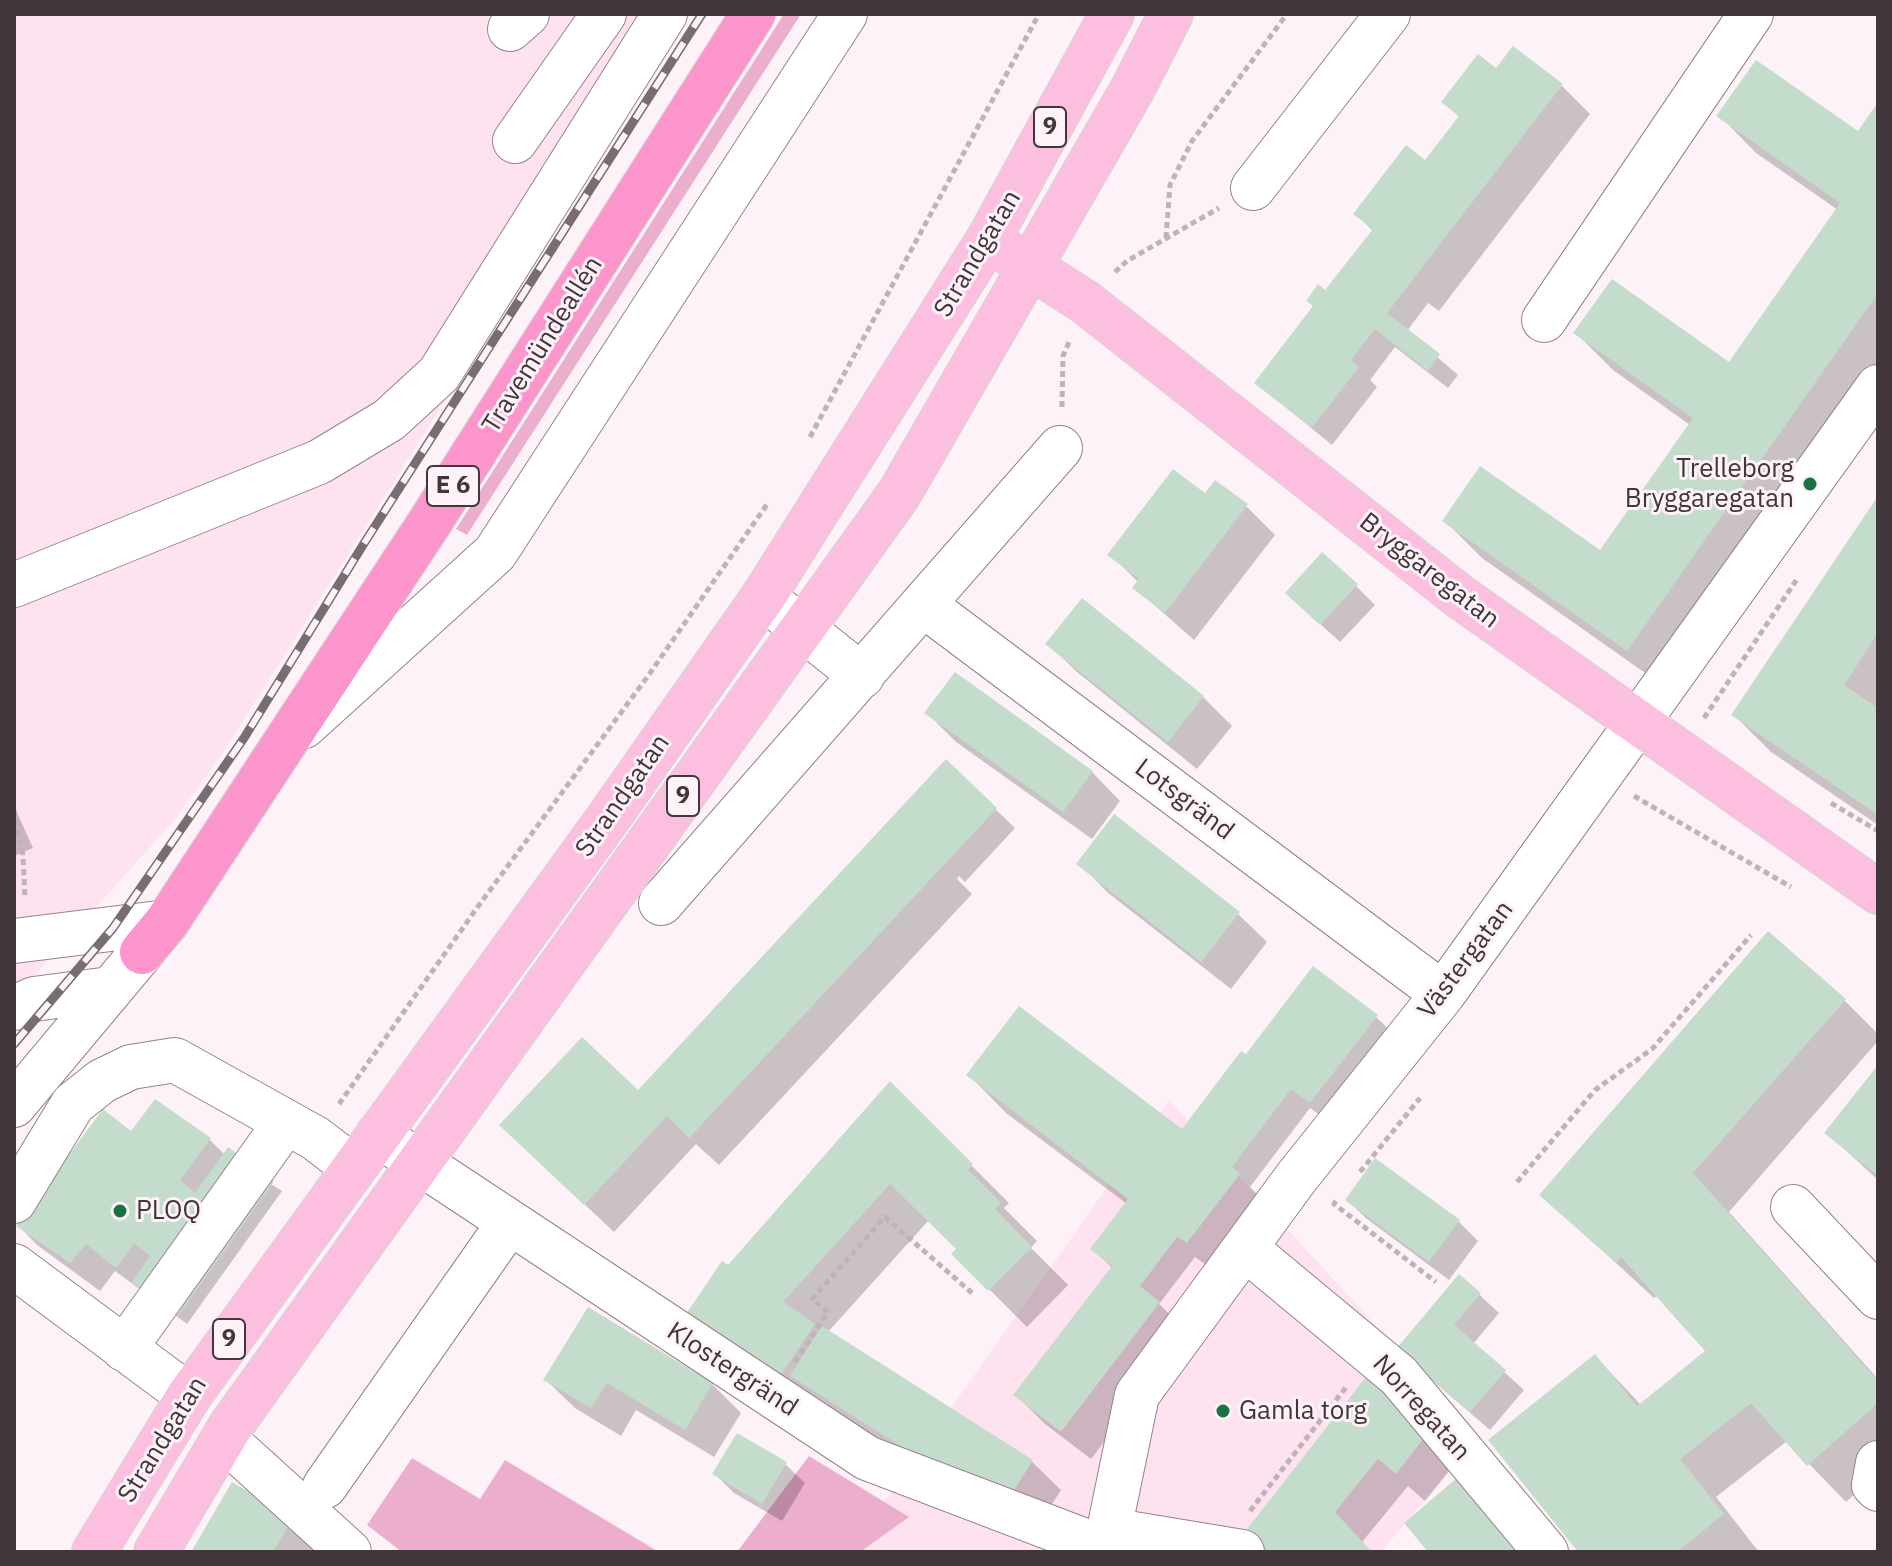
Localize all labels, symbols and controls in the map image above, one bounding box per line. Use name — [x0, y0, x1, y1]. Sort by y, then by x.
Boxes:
road number: 9 — [1034, 107, 1066, 147]
street label: Strandgatan — [928, 185, 1028, 323]
street label: Travemündeallén — [476, 251, 610, 439]
place label: Trelleborg Bryggaregatan — [1625, 453, 1794, 514]
road number: E 6 — [427, 466, 479, 506]
marker: Trelleborg Bryggaregatan — [1801, 475, 1819, 493]
street label: Bryggaregatan — [1353, 507, 1505, 635]
street label: Strandgatan — [569, 729, 677, 863]
street label: Lotsgränd — [1128, 753, 1240, 847]
road number: 9 — [667, 776, 699, 816]
street label: Västergatan — [1412, 895, 1520, 1025]
place label: PLOQ — [136, 1195, 201, 1227]
marker: PLOQ — [111, 1202, 129, 1220]
street label: Klostergränd — [661, 1316, 803, 1424]
road number: 9 — [213, 1319, 245, 1359]
street label: Norregatan — [1365, 1349, 1477, 1467]
street label: Strandgatan — [112, 1371, 214, 1509]
place label: Gamla torg — [1239, 1395, 1367, 1427]
marker: Gamla torg — [1214, 1402, 1232, 1420]

